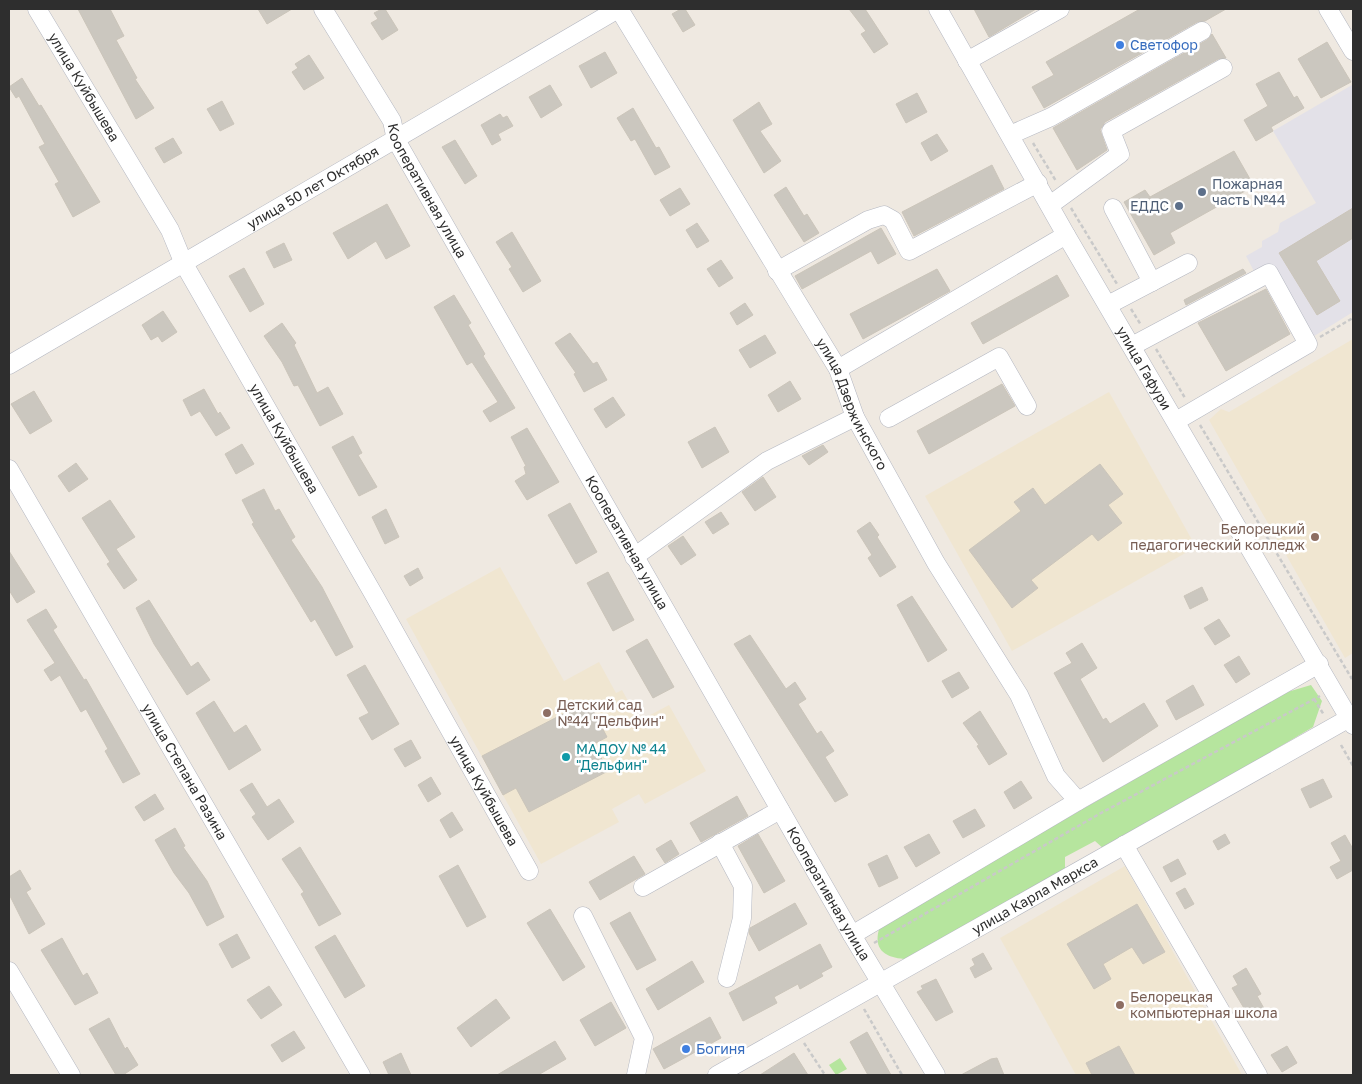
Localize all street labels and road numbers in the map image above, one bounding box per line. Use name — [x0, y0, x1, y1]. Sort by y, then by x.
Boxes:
street label: улица Куйбышева — [45, 29, 124, 144]
street label: Кооперативная улица — [385, 122, 471, 261]
street label: улица 50 лет Октября — [244, 142, 381, 232]
street label: улица Гафури — [1113, 323, 1176, 413]
street label: улица Дзержинского — [813, 334, 892, 473]
street label: улица Куйбышева — [246, 380, 323, 496]
street label: Кооперативная улица — [582, 472, 672, 612]
street label: улица Степана Разина — [139, 700, 231, 843]
street label: улица Куйбышева — [447, 732, 522, 849]
street label: Кооперативная улица — [784, 824, 874, 963]
street label: улица Карла Маркса — [969, 853, 1101, 937]

